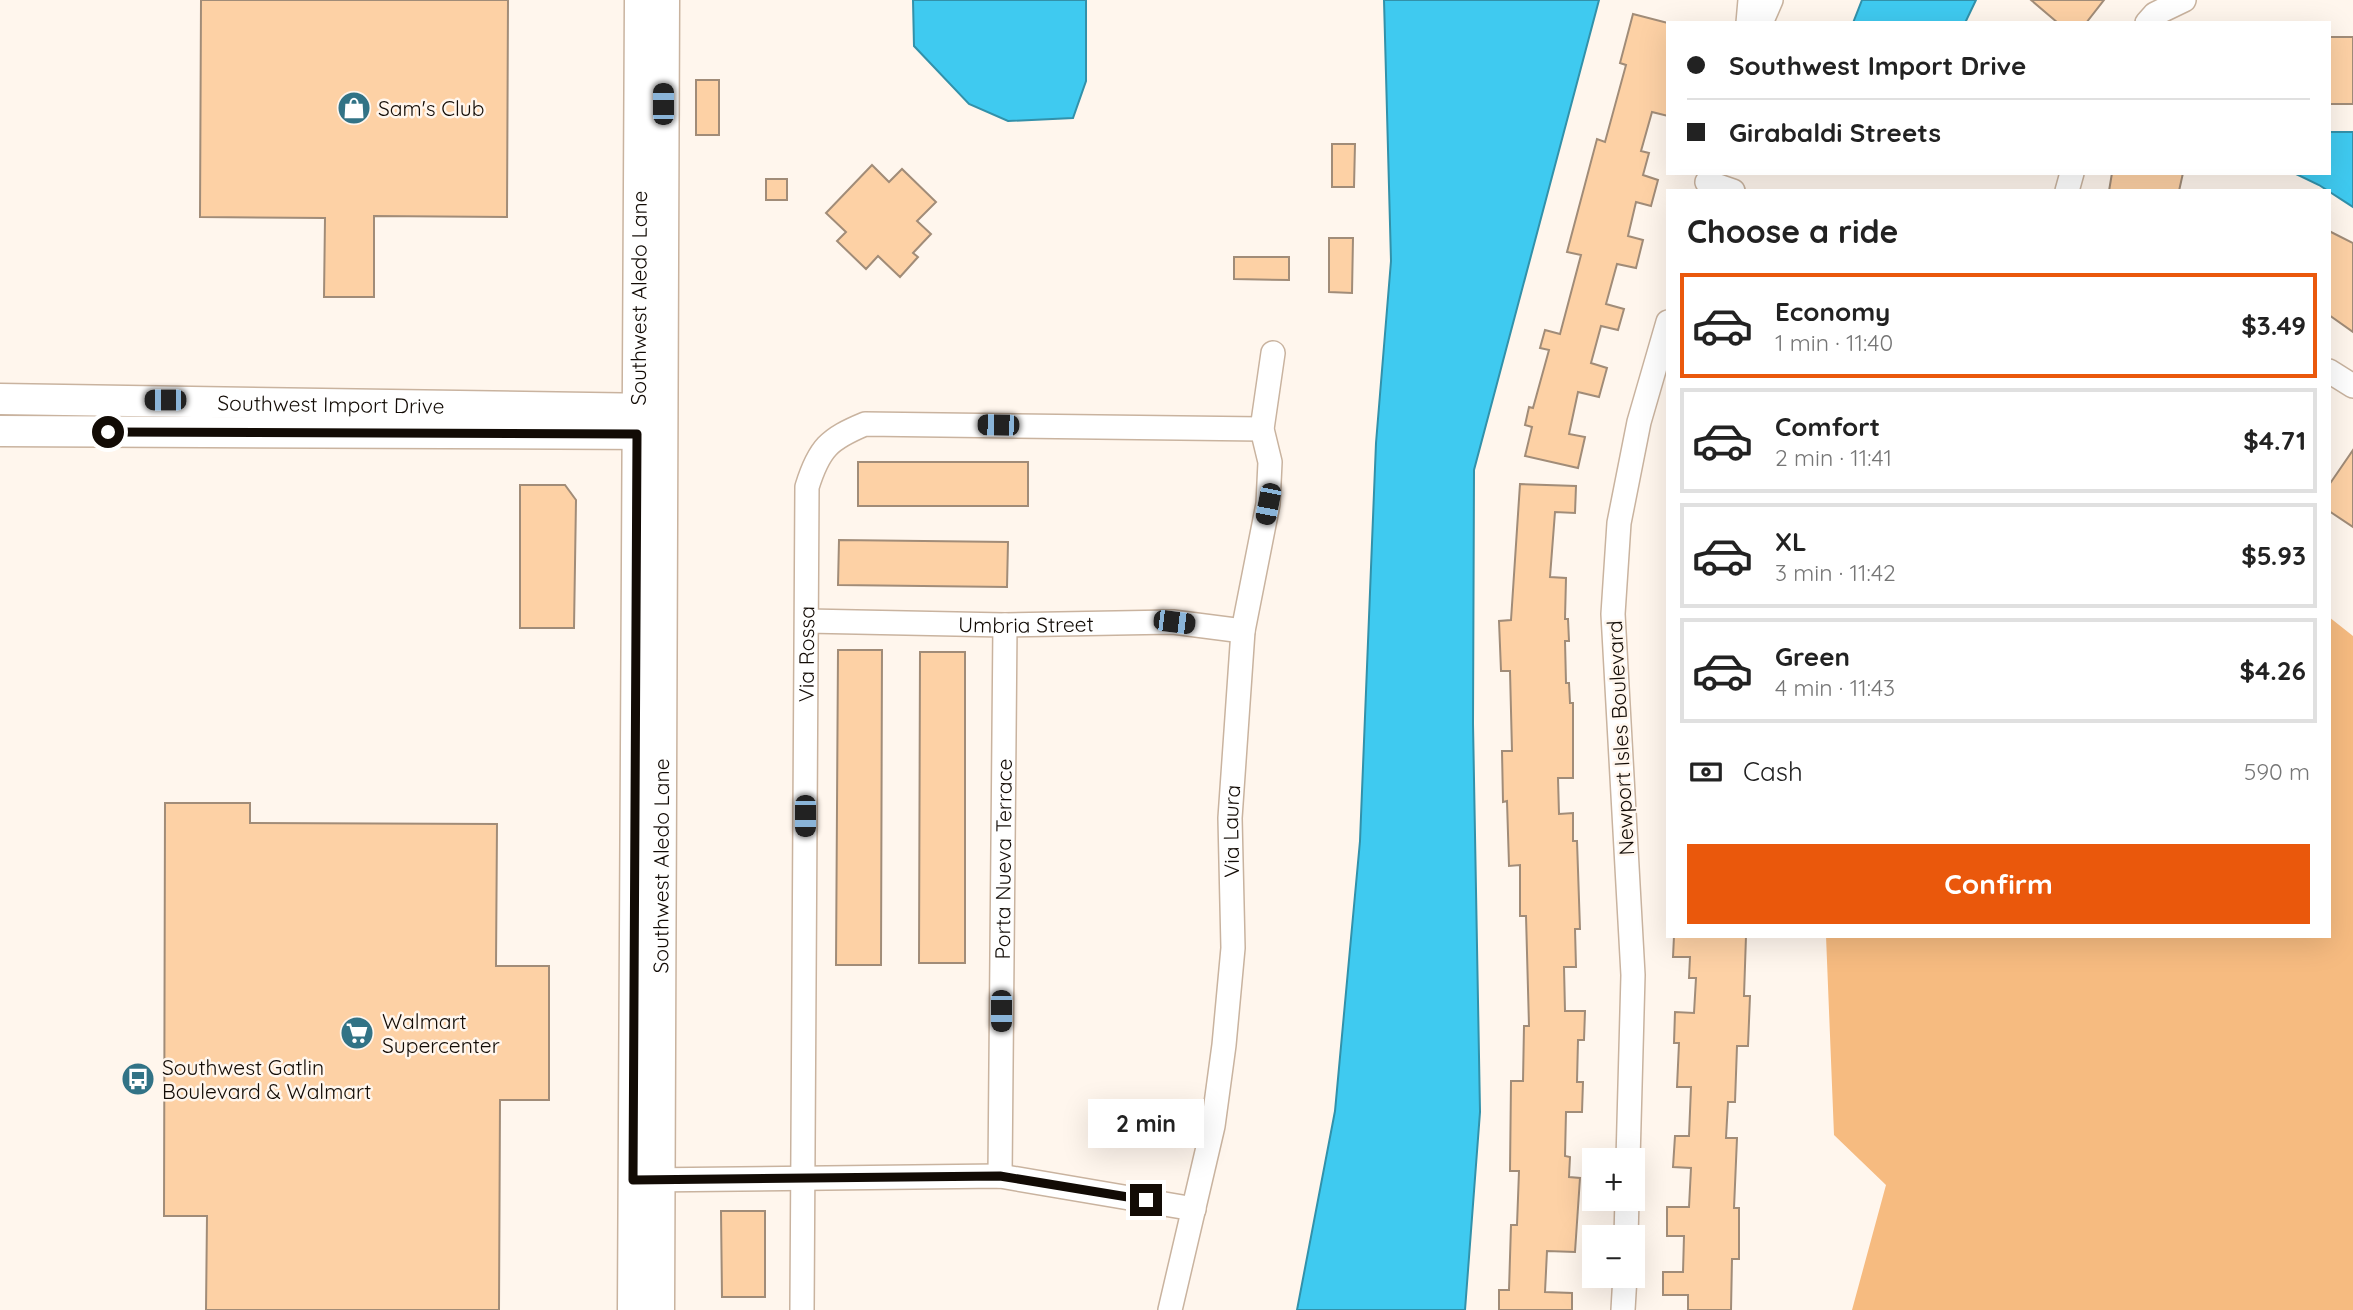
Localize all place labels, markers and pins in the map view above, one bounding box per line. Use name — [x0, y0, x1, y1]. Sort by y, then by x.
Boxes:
shop icon: Sam's Club — [335, 89, 373, 127]
place label: Sam's Club — [378, 95, 484, 121]
place label: Walmart Supercenter — [382, 1008, 500, 1058]
supermarket icon: Walmart Supercenter — [338, 1014, 376, 1052]
place label: Southwest Gatlin Boulevard & Walmart — [162, 1054, 371, 1104]
bus stop icon: Southwest Gatlin Boulevard & Walmart — [119, 1060, 157, 1098]

